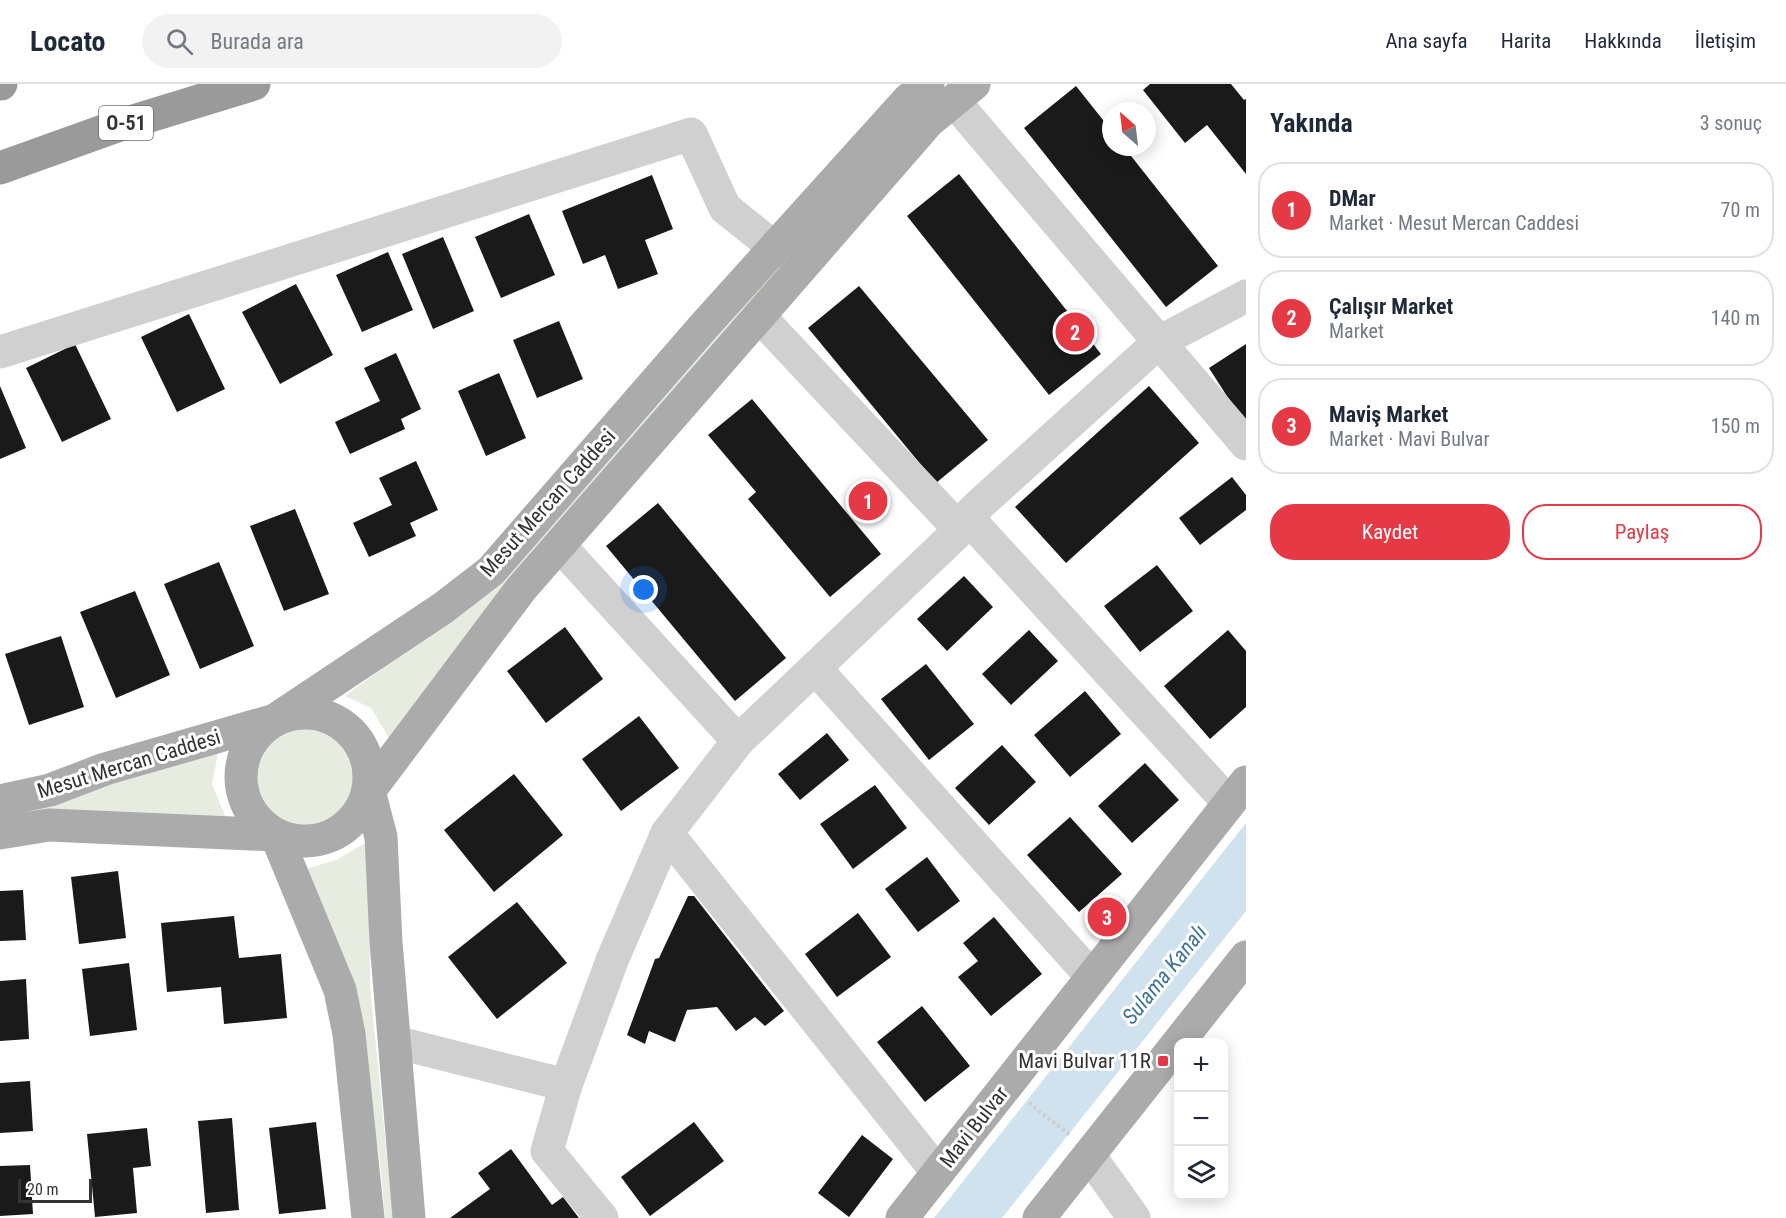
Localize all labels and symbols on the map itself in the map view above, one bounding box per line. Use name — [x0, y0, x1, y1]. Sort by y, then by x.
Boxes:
north arrow — [1102, 102, 1156, 156]
road number: O-51 — [99, 106, 153, 140]
pin: 2 — [1056, 310, 1094, 354]
street label: Mesut Mercan Caddesi — [475, 424, 621, 582]
pin: 1 — [848, 478, 888, 524]
your location — [629, 575, 658, 604]
street label: Mesut Mercan Caddesi — [35, 725, 223, 803]
pin: 3 — [1088, 894, 1126, 940]
water label: Sulama Kanalı — [1117, 920, 1212, 1029]
place label: Mavi Bulvar 11R — [1018, 1049, 1151, 1073]
marker: Mavi Bulvar 11R — [1156, 1054, 1170, 1068]
street label: Mavi Bulvar — [935, 1082, 1013, 1172]
scale bar — [18, 1176, 92, 1204]

